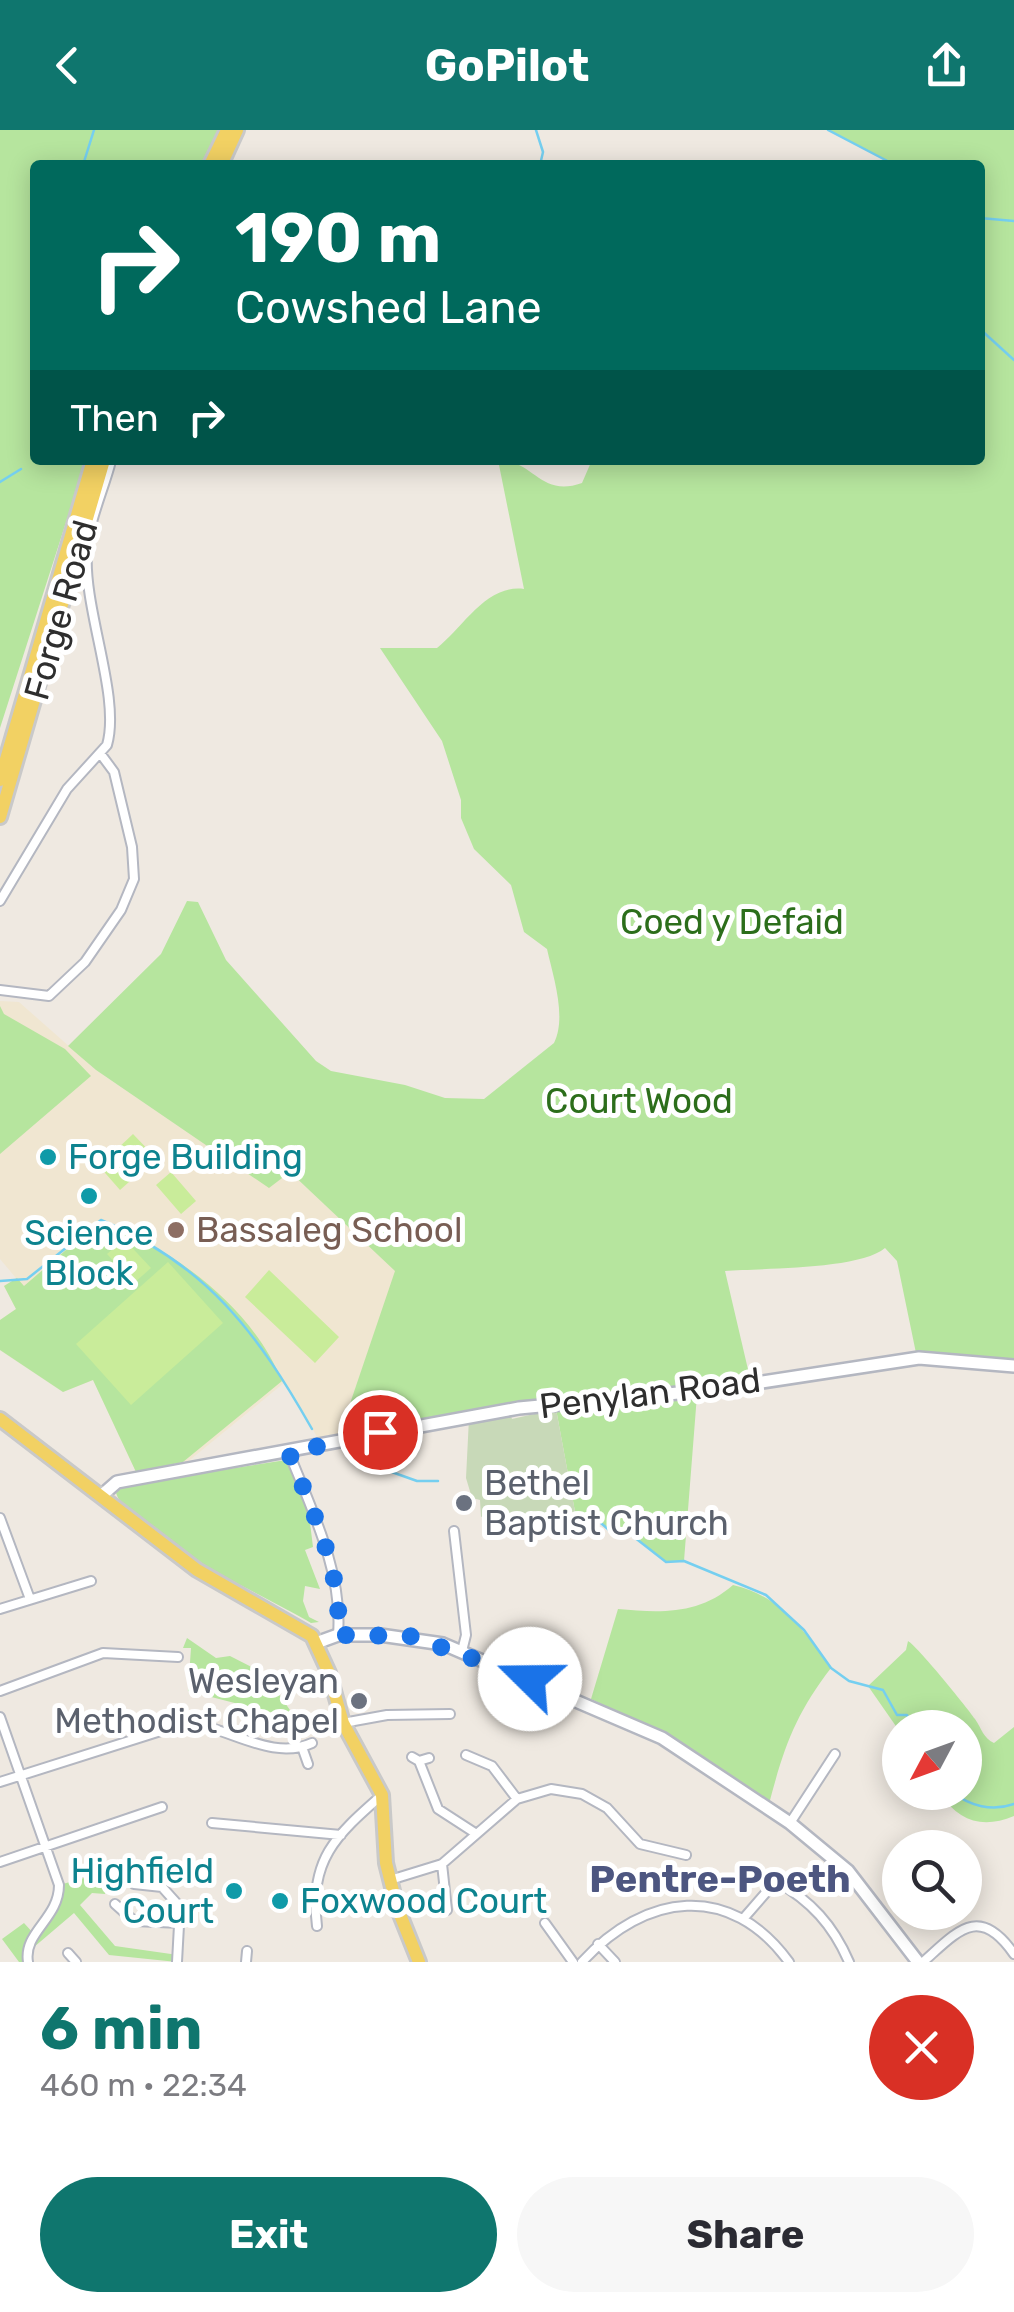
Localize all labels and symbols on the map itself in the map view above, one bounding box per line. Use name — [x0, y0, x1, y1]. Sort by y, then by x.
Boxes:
street label: Forge Road — [15, 515, 107, 705]
park label: Coed y Defaid — [620, 901, 844, 943]
park label: Court Wood — [545, 1080, 733, 1122]
place label: Forge Building — [68, 1136, 303, 1178]
marker: Forge Building — [37, 1146, 59, 1168]
marker: Science Block — [78, 1185, 100, 1207]
place label: Bassaleg School — [196, 1209, 462, 1251]
place label: Science Block — [24, 1212, 154, 1294]
marker: Bassaleg School — [165, 1219, 187, 1241]
street label: Penylan Road — [537, 1359, 763, 1427]
pin — [338, 1390, 423, 1475]
place label: Bethel Baptist Church — [484, 1462, 729, 1544]
marker: Bethel Baptist Church — [453, 1492, 475, 1514]
position arrow — [478, 1627, 582, 1731]
place label: Wesleyan Methodist Chapel — [54, 1660, 339, 1742]
marker: Wesleyan Methodist Chapel — [348, 1690, 370, 1712]
north arrow — [882, 1710, 982, 1810]
place label: Highfield Court — [70, 1850, 214, 1932]
district label: Pentre-Poeth — [589, 1856, 851, 1902]
marker: Highfield Court — [223, 1880, 245, 1902]
place label: Foxwood Court — [300, 1880, 547, 1922]
marker: Foxwood Court — [269, 1890, 291, 1912]

